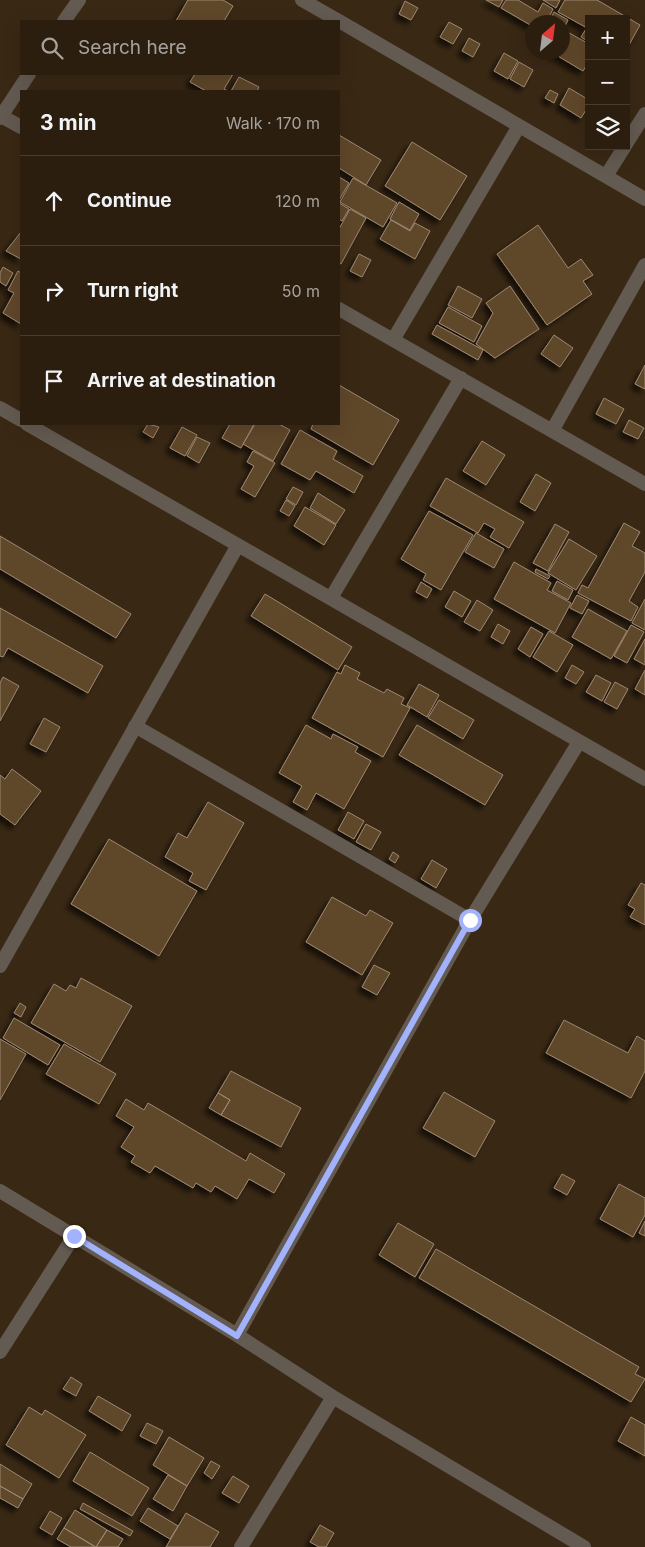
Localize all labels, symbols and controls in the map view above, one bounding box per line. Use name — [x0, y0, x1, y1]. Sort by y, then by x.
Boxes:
north arrow — [525, 15, 570, 60]
map controls — [585, 15, 630, 150]
button: + — [585, 15, 630, 60]
search box — [20, 20, 340, 75]
icon: search — [38, 34, 66, 62]
text: Search here — [78, 36, 187, 59]
button: − — [585, 60, 630, 105]
button: layers — [585, 105, 630, 150]
text: 3 min — [40, 110, 96, 135]
text: Walk · 170 m — [226, 113, 320, 133]
icon: ahead — [40, 187, 68, 215]
text: Continue — [87, 189, 172, 212]
text: 120 m — [275, 191, 320, 211]
icon: right — [40, 277, 68, 305]
text: Turn right — [87, 279, 178, 302]
text: 50 m — [282, 281, 320, 301]
icon: arrive — [40, 367, 68, 395]
text: Arrive at destination — [87, 369, 276, 392]
route start — [459, 909, 482, 932]
route end — [63, 1225, 86, 1248]

